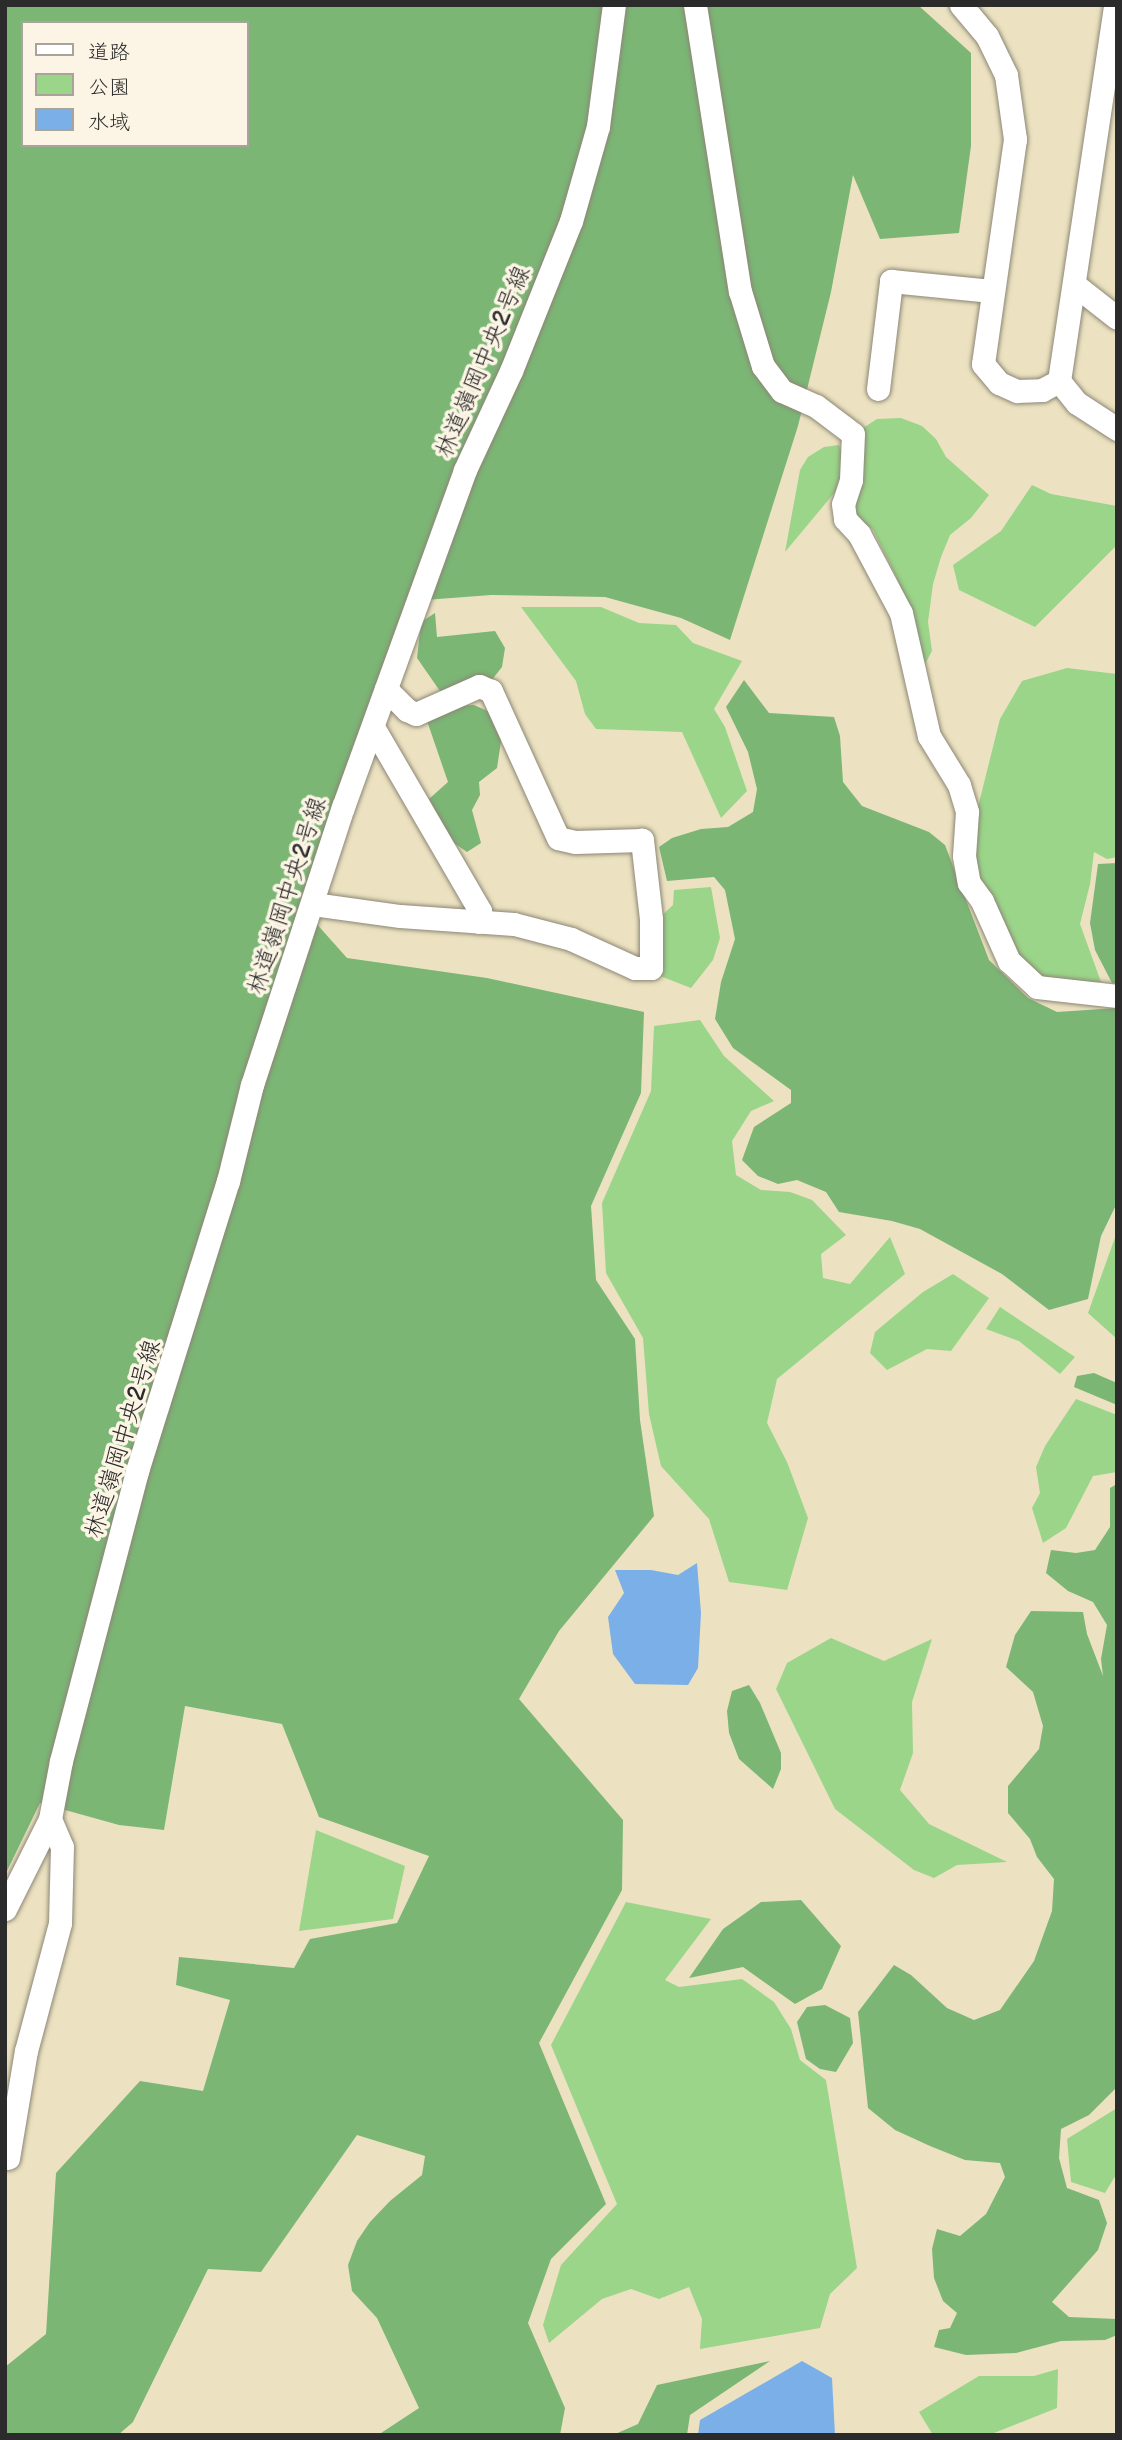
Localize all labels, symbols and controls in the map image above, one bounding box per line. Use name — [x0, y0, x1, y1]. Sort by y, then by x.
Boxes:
legend — [21, 21, 248, 147]
text: 道路 — [88, 40, 130, 65]
text: 公園 — [88, 75, 130, 100]
text: 水域 — [88, 110, 130, 135]
street label: 林道嶺岡中央2号線 — [429, 261, 537, 463]
street label: 林道嶺岡中央2号線 — [241, 794, 333, 998]
street label: 林道嶺岡中央2号線 — [79, 1336, 167, 1542]

